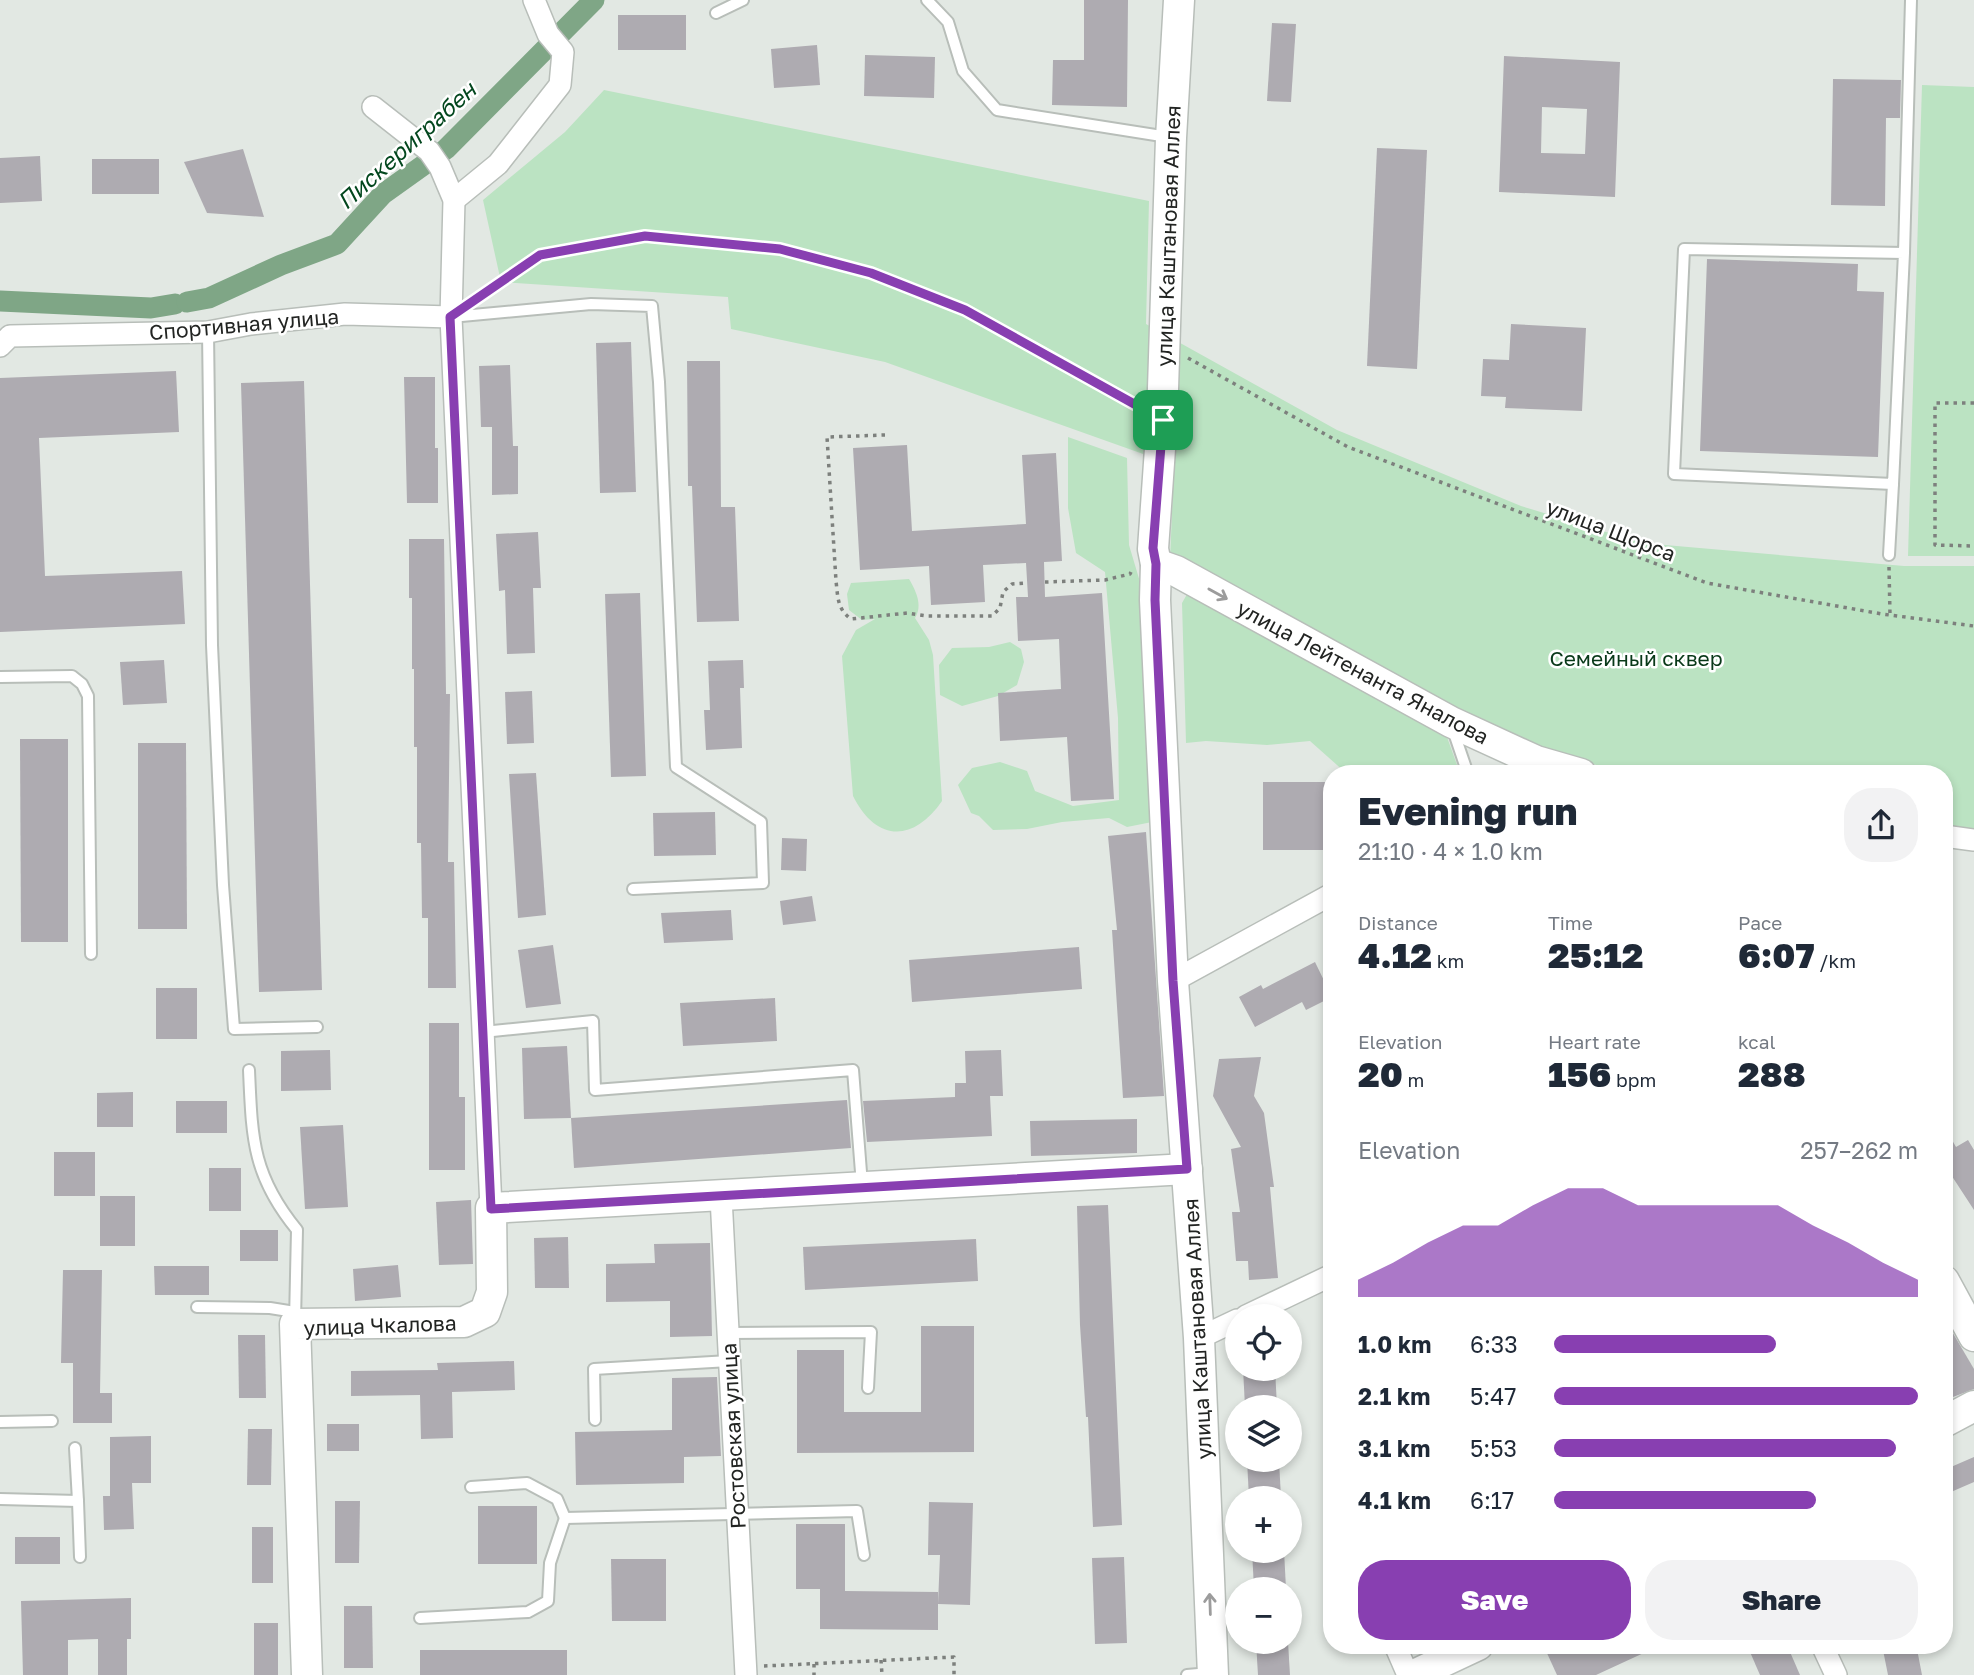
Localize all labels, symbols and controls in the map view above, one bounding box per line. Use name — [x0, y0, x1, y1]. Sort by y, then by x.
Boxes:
water label: Пискериграбен — [331, 74, 483, 215]
street label: улица Каштановая Аллея — [1150, 105, 1186, 367]
street label: Спортивная улица — [148, 303, 340, 345]
pin — [1133, 390, 1193, 450]
icon: arrive — [1144, 401, 1182, 439]
street label: улица Щорса — [1543, 493, 1679, 567]
one-way arrow — [1207, 587, 1227, 601]
street label: улица Лейтенанта Яналова — [1233, 595, 1493, 749]
park label: Семейный сквер — [1549, 645, 1723, 671]
text: Evening run — [1358, 788, 1577, 833]
button: share — [1844, 788, 1918, 862]
text: 21:10 · 4 × 1.0 km — [1358, 837, 1543, 865]
text: Distance — [1358, 911, 1438, 934]
text: Time — [1548, 911, 1593, 934]
text: Pace — [1738, 911, 1782, 934]
text: 4.12 — [1358, 934, 1432, 976]
text: 25:12 — [1548, 934, 1643, 976]
text: 6:07 — [1738, 934, 1815, 976]
text: km — [1432, 949, 1464, 972]
text: /km — [1815, 949, 1856, 972]
text: Elevation — [1358, 1030, 1443, 1053]
text: Heart rate — [1548, 1030, 1641, 1053]
text: kcal — [1738, 1030, 1776, 1053]
text: 20 — [1358, 1053, 1403, 1095]
text: 156 — [1548, 1053, 1611, 1095]
text: 288 — [1738, 1053, 1806, 1095]
text: m — [1403, 1068, 1424, 1091]
text: bpm — [1611, 1068, 1656, 1091]
text: Elevation — [1358, 1136, 1460, 1164]
text: 257–262 m — [1800, 1136, 1918, 1164]
street label: улица Каштановая Аллея — [1177, 1198, 1217, 1460]
map controls — [1225, 1304, 1302, 1654]
button: locate — [1225, 1304, 1302, 1381]
street label: улица Чкалова — [303, 1309, 457, 1341]
text: 1.0 km — [1358, 1330, 1431, 1358]
text: 6:33 — [1470, 1330, 1518, 1358]
street label: Ростовская улица — [715, 1342, 751, 1530]
text: 2.1 km — [1358, 1382, 1430, 1410]
text: 5:47 — [1470, 1382, 1516, 1410]
button: layers — [1225, 1395, 1302, 1472]
text: 3.1 km — [1358, 1434, 1430, 1462]
text: 5:53 — [1470, 1434, 1517, 1462]
button: + — [1225, 1486, 1302, 1563]
text: 4.1 km — [1358, 1486, 1431, 1514]
text: 6:17 — [1470, 1486, 1514, 1514]
button: Save — [1358, 1560, 1631, 1640]
button: Share — [1645, 1560, 1918, 1640]
button: − — [1225, 1577, 1302, 1654]
one-way arrow — [1203, 1593, 1216, 1616]

